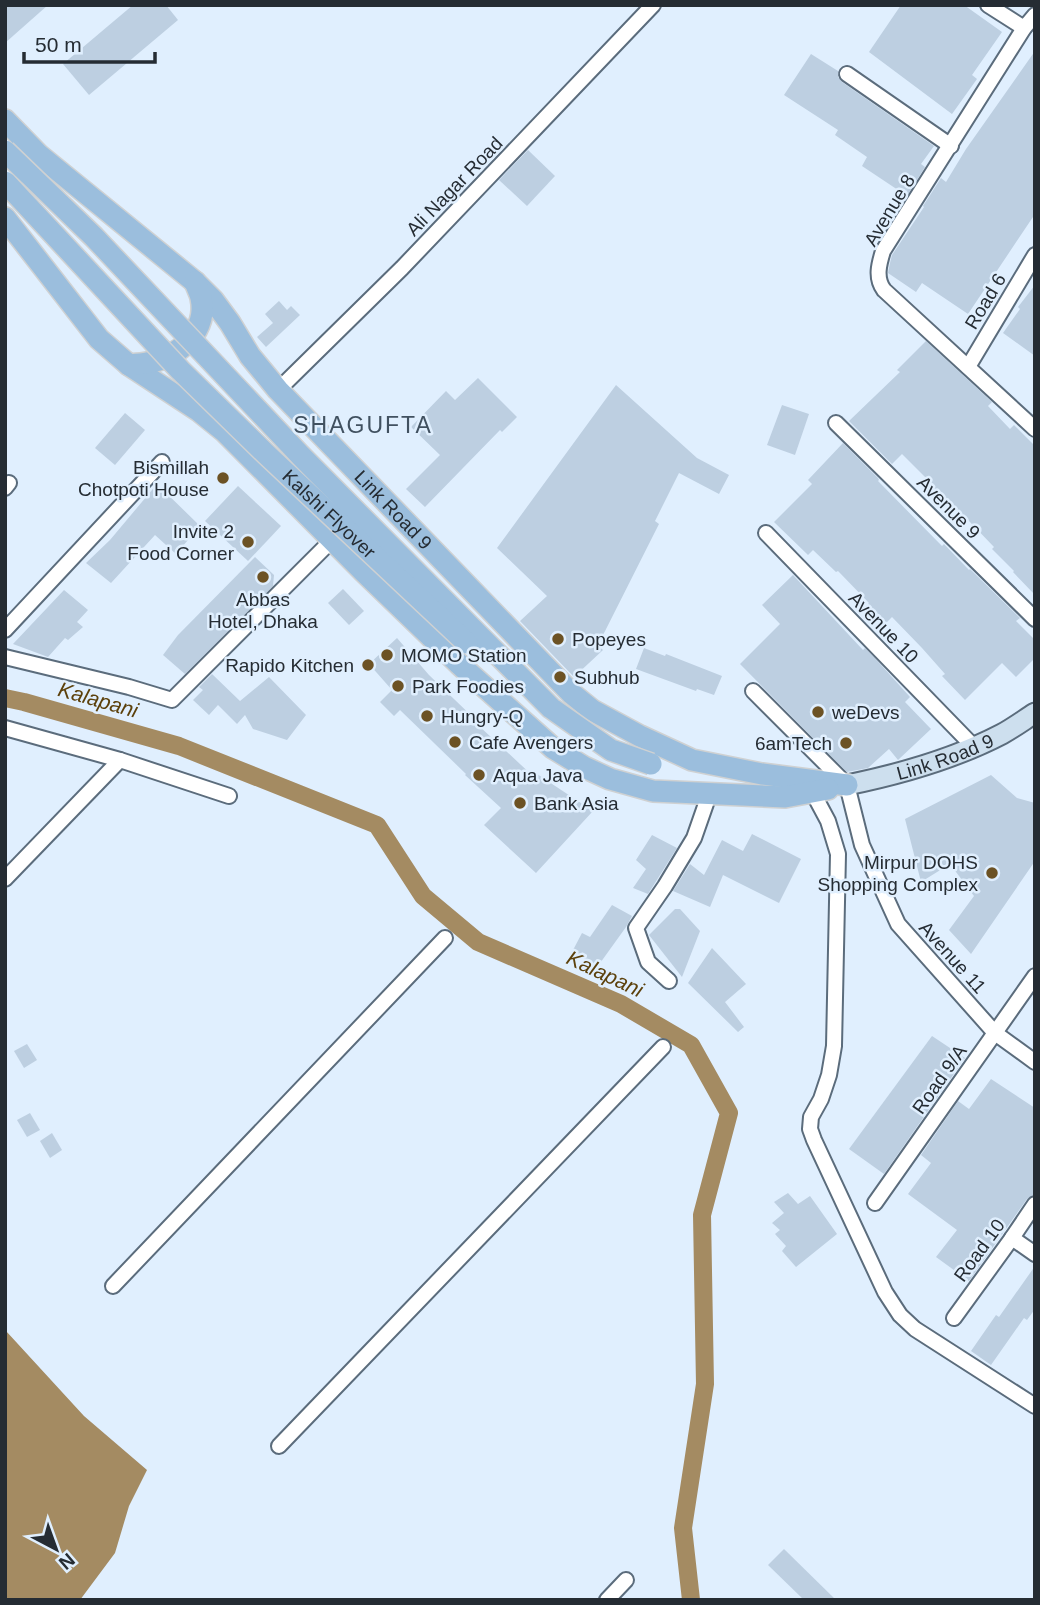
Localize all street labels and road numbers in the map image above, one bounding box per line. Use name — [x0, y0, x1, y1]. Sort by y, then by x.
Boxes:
street label: Ali Nagar Road — [402, 133, 507, 240]
street label: Avenue 8 — [860, 171, 919, 250]
street label: Road 6 — [961, 270, 1010, 333]
street label: Kalshi Flyover — [278, 465, 380, 563]
street label: Link Road 9 — [350, 466, 436, 554]
street label: Avenue 9 — [913, 472, 984, 543]
street label: Avenue 10 — [845, 587, 923, 667]
street label: Link Road 9 — [894, 730, 997, 784]
street label: Avenue 11 — [915, 917, 990, 997]
street label: Road 9/A — [908, 1041, 971, 1118]
street label: Road 10 — [950, 1215, 1009, 1286]

